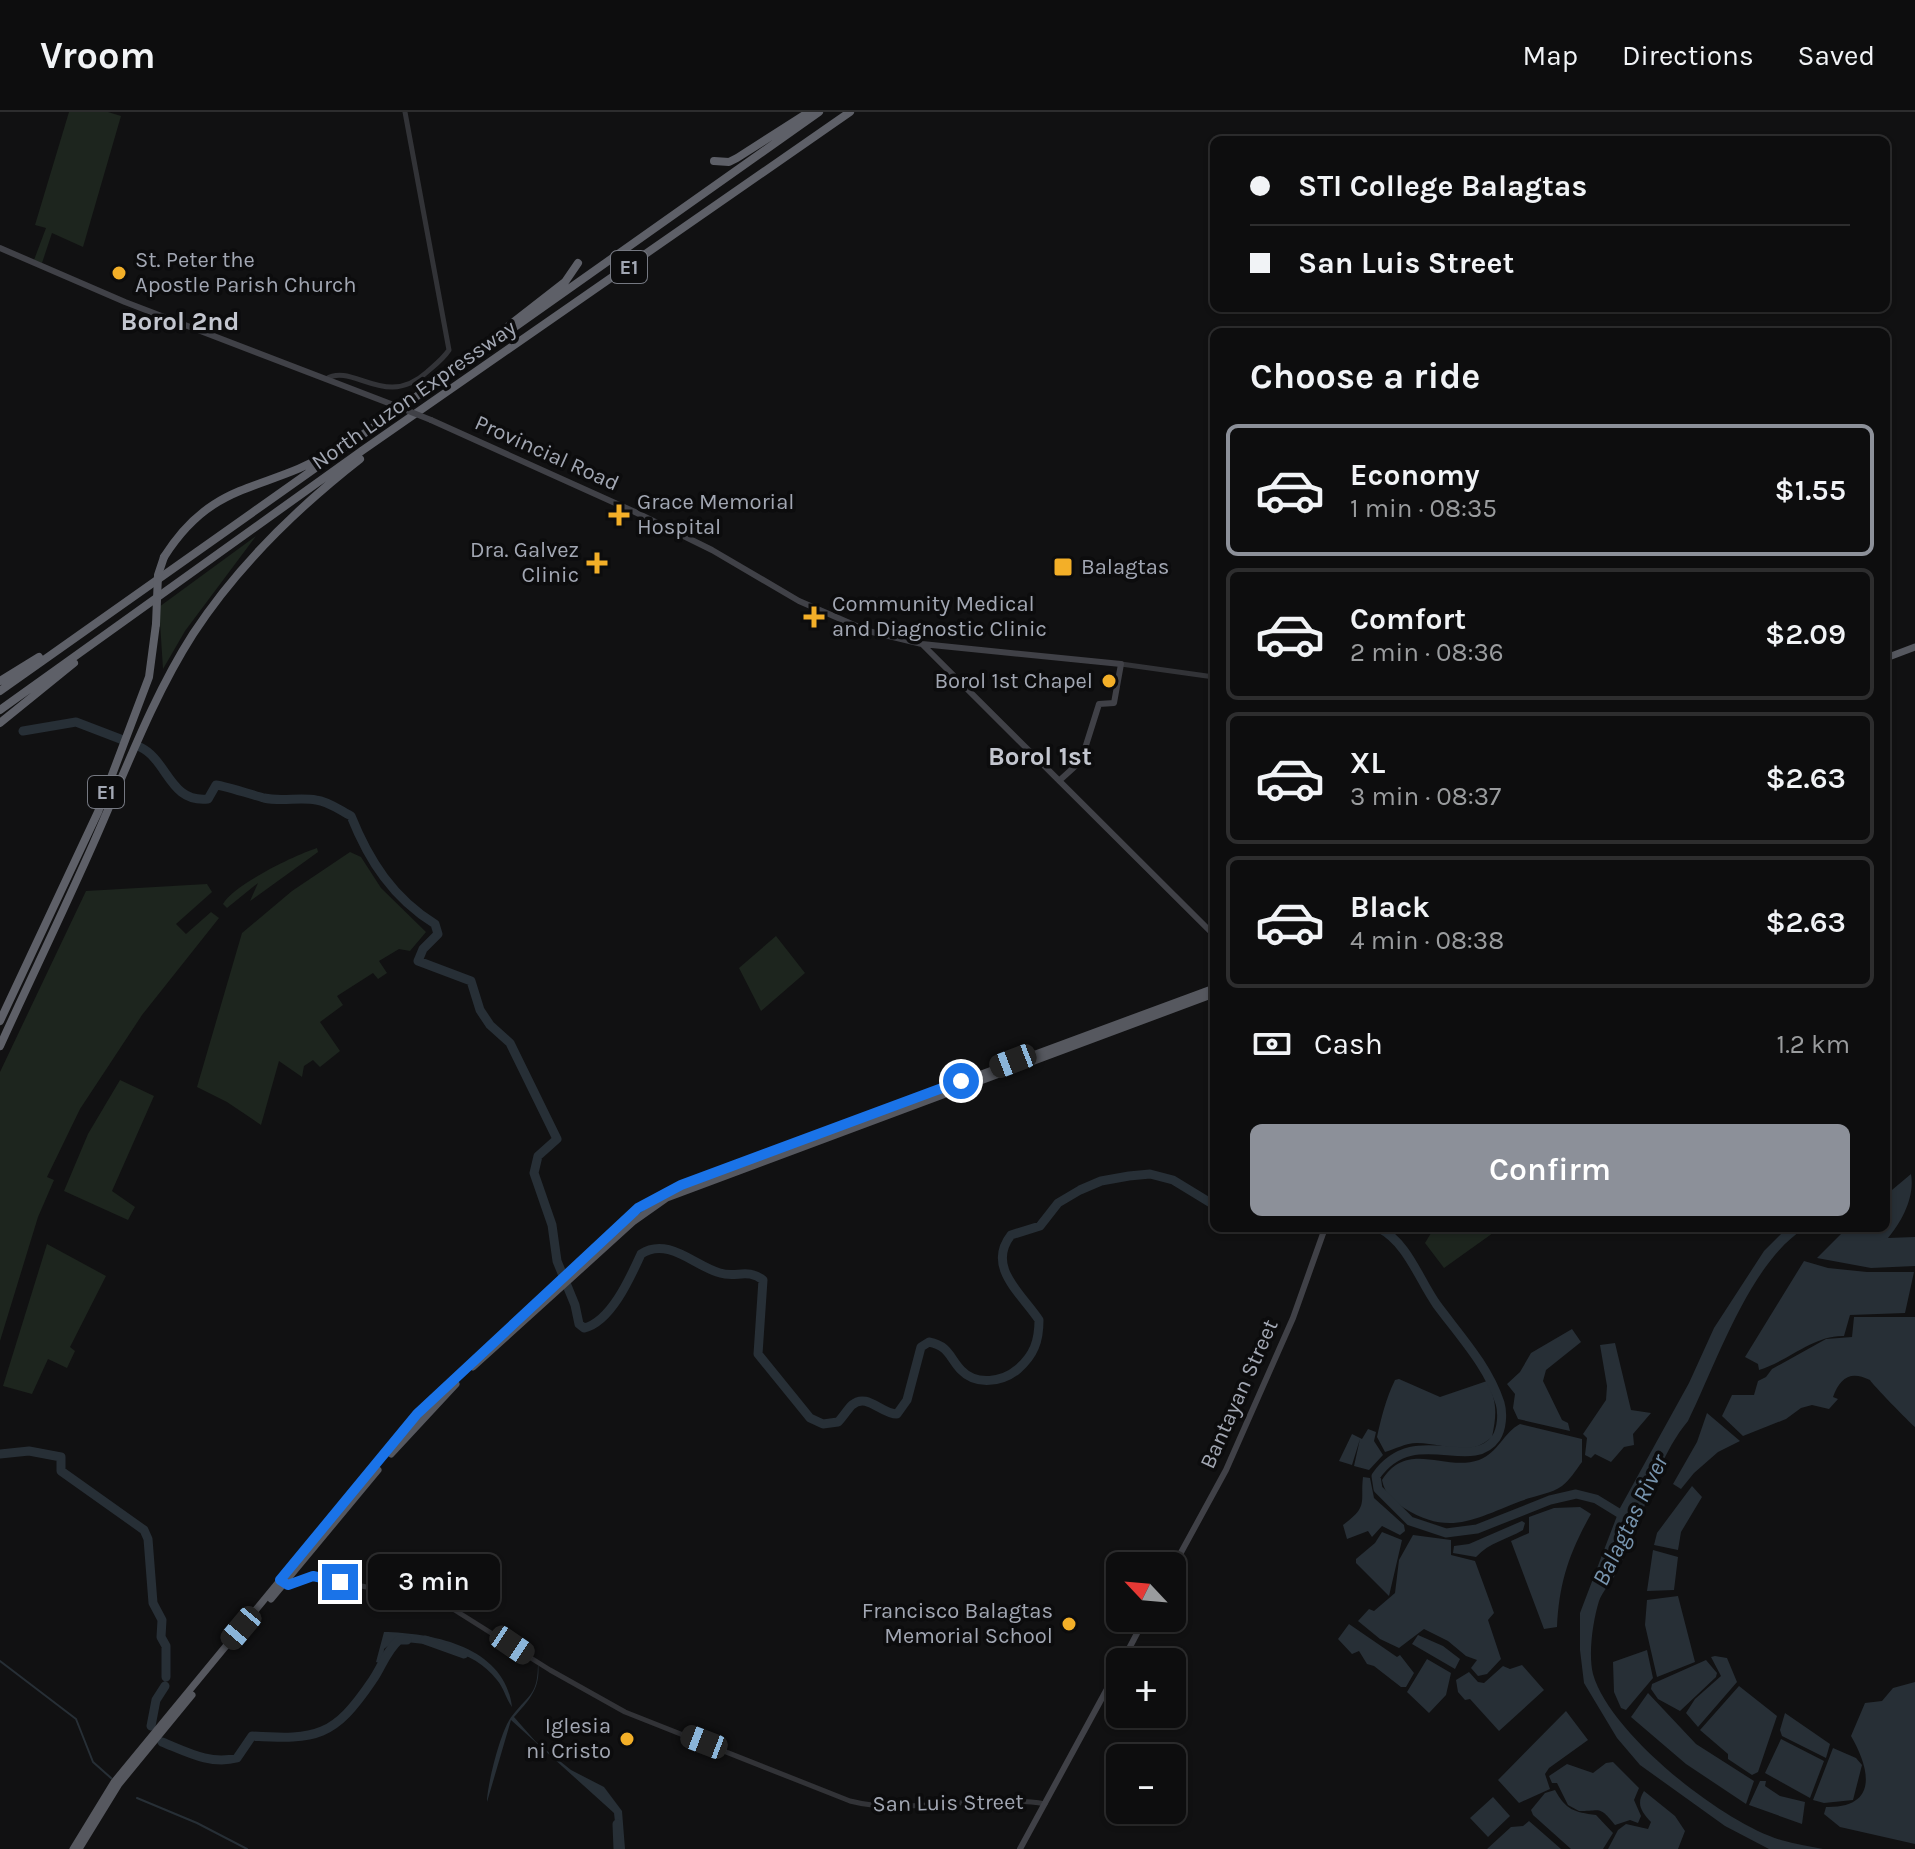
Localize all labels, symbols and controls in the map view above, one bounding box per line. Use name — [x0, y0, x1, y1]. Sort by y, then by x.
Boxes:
text: Vroom — [40, 33, 156, 78]
text: Map — [1523, 39, 1578, 72]
text: Directions — [1622, 39, 1754, 72]
text: Saved — [1798, 39, 1875, 72]
text: STI College Balagtas — [1298, 168, 1587, 204]
text: San Luis Street — [1298, 245, 1514, 281]
place label: St. Peter the Apostle Parish Church — [135, 247, 357, 298]
road number: E1 — [611, 251, 647, 283]
marker: St. Peter the Apostle Parish Church — [110, 264, 128, 282]
district label: Borol 2nd — [121, 306, 239, 337]
street label: North Luzon Expressway — [307, 315, 521, 475]
text: Choose a ride — [1250, 355, 1480, 397]
street label: Provincial Road — [471, 410, 623, 496]
icon: car — [1254, 454, 1326, 526]
text: Economy — [1350, 457, 1480, 493]
text: $1.55 — [1775, 472, 1846, 508]
place label: Grace Memorial Hospital — [637, 489, 794, 540]
text: 1 min · 08:35 — [1350, 493, 1497, 524]
marker: Grace Memorial Hospital — [608, 504, 630, 526]
place label: Dra. Galvez Clinic — [470, 537, 579, 588]
marker: Dra. Galvez Clinic — [586, 552, 608, 574]
place label: Balagtas — [1081, 554, 1169, 580]
marker: Balagtas — [1052, 556, 1074, 578]
place label: Community Medical and Diagnostic Clinic — [832, 591, 1047, 642]
icon: car — [1254, 598, 1326, 670]
text: Comfort — [1350, 601, 1466, 637]
marker: Community Medical and Diagnostic Clinic — [803, 606, 825, 628]
text: $2.09 — [1765, 616, 1846, 652]
text: 2 min · 08:36 — [1350, 637, 1504, 668]
place label: Borol 1st Chapel — [934, 668, 1093, 694]
marker: Borol 1st Chapel — [1100, 672, 1118, 690]
district label: Borol 1st — [988, 741, 1092, 772]
icon: car — [1254, 742, 1326, 814]
text: XL — [1350, 745, 1385, 781]
text: $2.63 — [1765, 760, 1846, 796]
road number: E1 — [88, 776, 124, 808]
text: 3 min · 08:37 — [1350, 781, 1501, 812]
icon: car — [1254, 886, 1326, 958]
text: Black — [1350, 889, 1430, 925]
text: $2.63 — [1765, 904, 1846, 940]
text: 4 min · 08:38 — [1350, 925, 1504, 956]
icon: cash — [1250, 1022, 1294, 1066]
text: Cash — [1314, 1026, 1383, 1062]
text: 1.2 km — [1777, 1029, 1850, 1060]
car — [986, 1041, 1040, 1081]
route start — [943, 1063, 979, 1099]
button: Confirm — [1250, 1124, 1850, 1216]
street label: Bantayan Street — [1194, 1315, 1284, 1473]
water label: Balagtas River — [1586, 1449, 1674, 1590]
north arrow — [1106, 1552, 1186, 1632]
map controls — [1106, 1552, 1186, 1824]
callout: 3 min — [368, 1554, 500, 1610]
route end — [322, 1564, 358, 1600]
text: 3 min — [398, 1566, 470, 1597]
place label: Francisco Balagtas Memorial School — [862, 1598, 1053, 1649]
car — [216, 1602, 266, 1654]
marker: Francisco Balagtas Memorial School — [1060, 1615, 1078, 1633]
car — [485, 1622, 539, 1668]
button: + — [1106, 1648, 1186, 1728]
place label: Iglesia ni Cristo — [526, 1713, 611, 1764]
car — [677, 1722, 731, 1762]
marker: Iglesia ni Cristo — [618, 1730, 636, 1748]
button: − — [1106, 1744, 1186, 1824]
street label: San Luis Street — [872, 1789, 1024, 1817]

